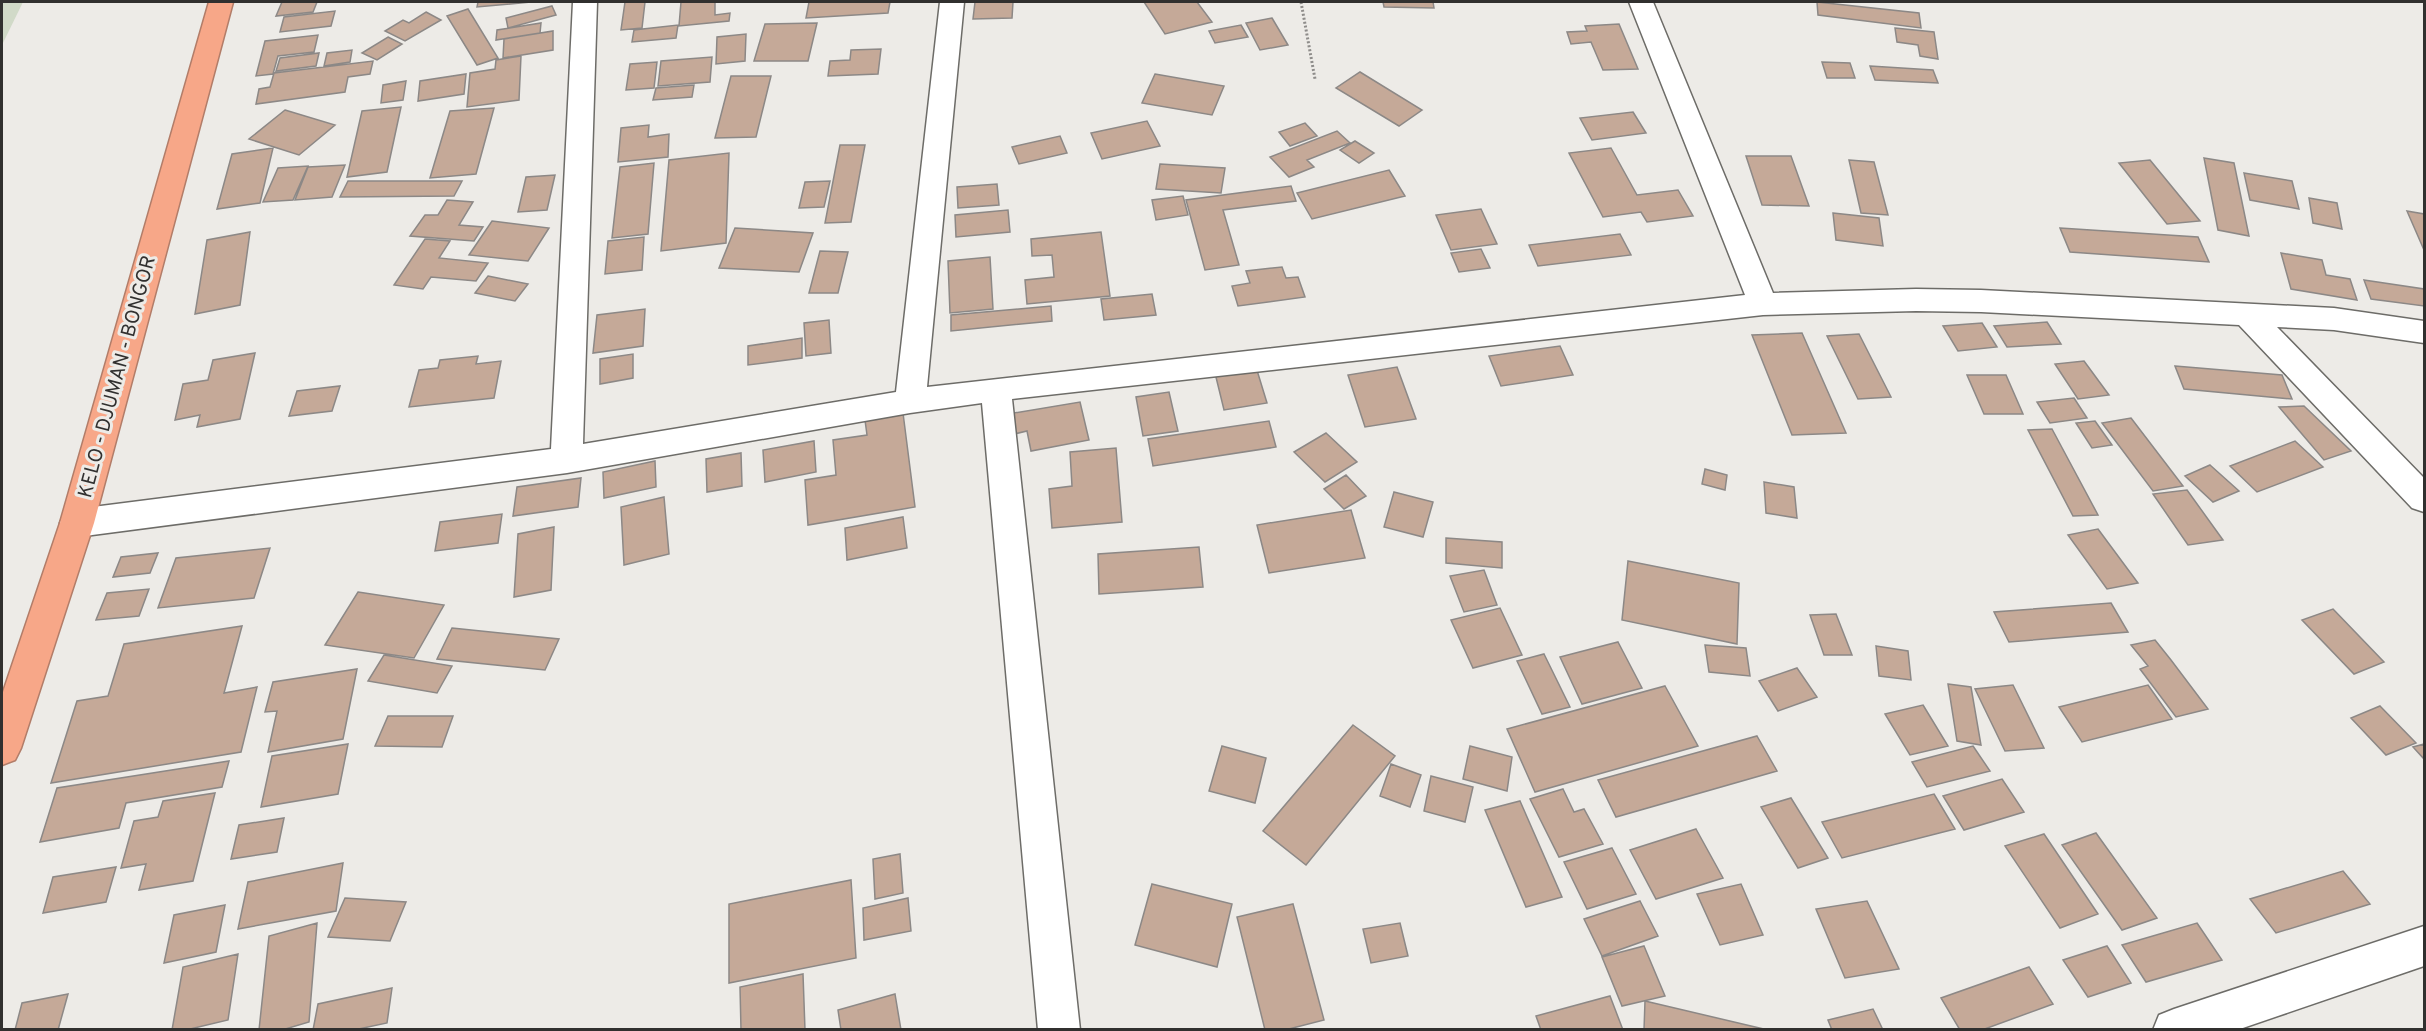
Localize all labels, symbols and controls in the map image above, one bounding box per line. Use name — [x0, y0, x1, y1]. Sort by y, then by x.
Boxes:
street label: KELO - DJUMAN - BONGOR — [73, 253, 163, 501]

